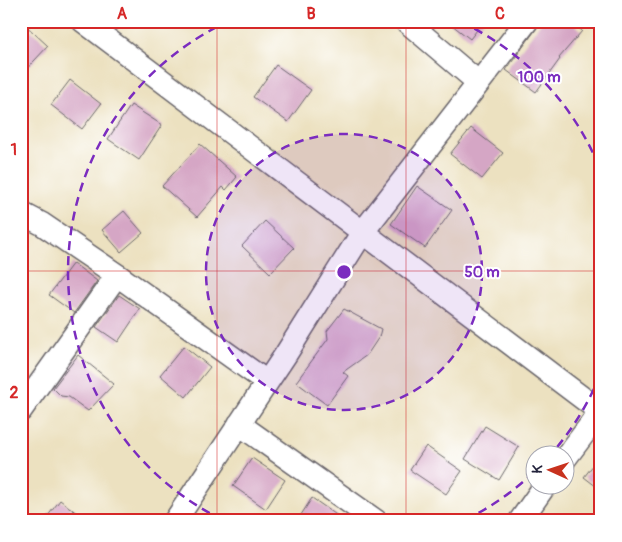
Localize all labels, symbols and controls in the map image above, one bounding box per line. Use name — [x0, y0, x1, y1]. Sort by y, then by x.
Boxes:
text: A — [117, 4, 128, 24]
text: B — [306, 4, 316, 24]
text: C — [495, 4, 505, 24]
text: 100 m — [518, 68, 560, 87]
text: 1 — [11, 140, 17, 160]
centre of rings — [335, 263, 353, 281]
text: 50 m — [465, 263, 499, 282]
text: 2 — [10, 383, 19, 403]
north arrow — [524, 444, 574, 494]
text: K — [529, 464, 546, 474]

